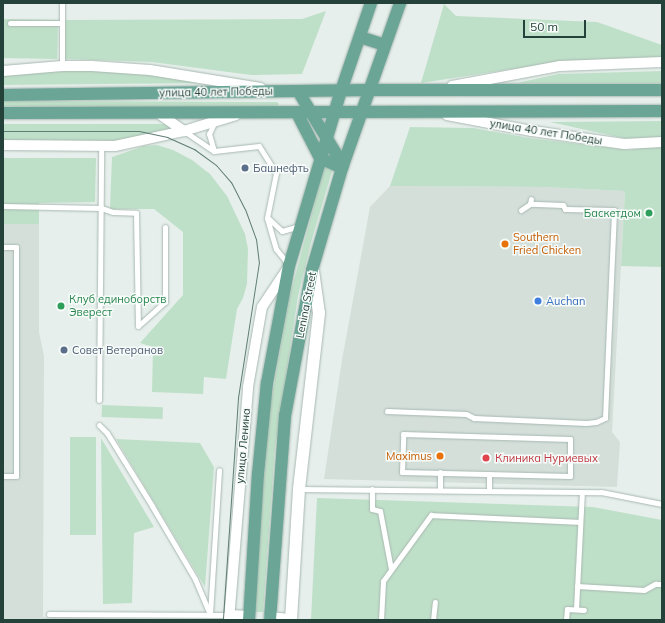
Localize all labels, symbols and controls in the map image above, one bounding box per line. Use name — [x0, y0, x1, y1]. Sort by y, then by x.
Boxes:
scale bar — [525, 12, 588, 38]
text: 50 m — [530, 19, 558, 34]
street label: улица 40 лет Победы — [159, 84, 273, 100]
street label: улица 40 лет Победы — [489, 117, 603, 147]
place label: Башнефть — [253, 161, 309, 175]
marker: Башнефть — [240, 163, 250, 173]
place label: Баскетдом — [584, 206, 641, 220]
marker: Баскетдом — [644, 208, 654, 218]
place label: Southern Fried Chicken — [513, 231, 581, 257]
marker: Southern Fried Chicken — [500, 239, 510, 249]
street label: Lenina Street — [293, 271, 319, 339]
place label: Клуб единоборств Эверест — [69, 293, 166, 319]
place label: Auchan — [546, 294, 585, 308]
marker: Auchan — [533, 296, 543, 306]
marker: Клуб единоборств Эверест — [56, 301, 66, 311]
place label: Совет Ветеранов — [72, 343, 163, 357]
marker: Совет Ветеранов — [59, 345, 69, 355]
street label: улица Ленина — [233, 408, 253, 484]
place label: Maximus — [386, 449, 432, 463]
marker: Maximus — [435, 451, 445, 461]
place label: Клиника Нуриевых — [495, 451, 598, 465]
marker: Клиника Нуриевых — [480, 452, 492, 464]

